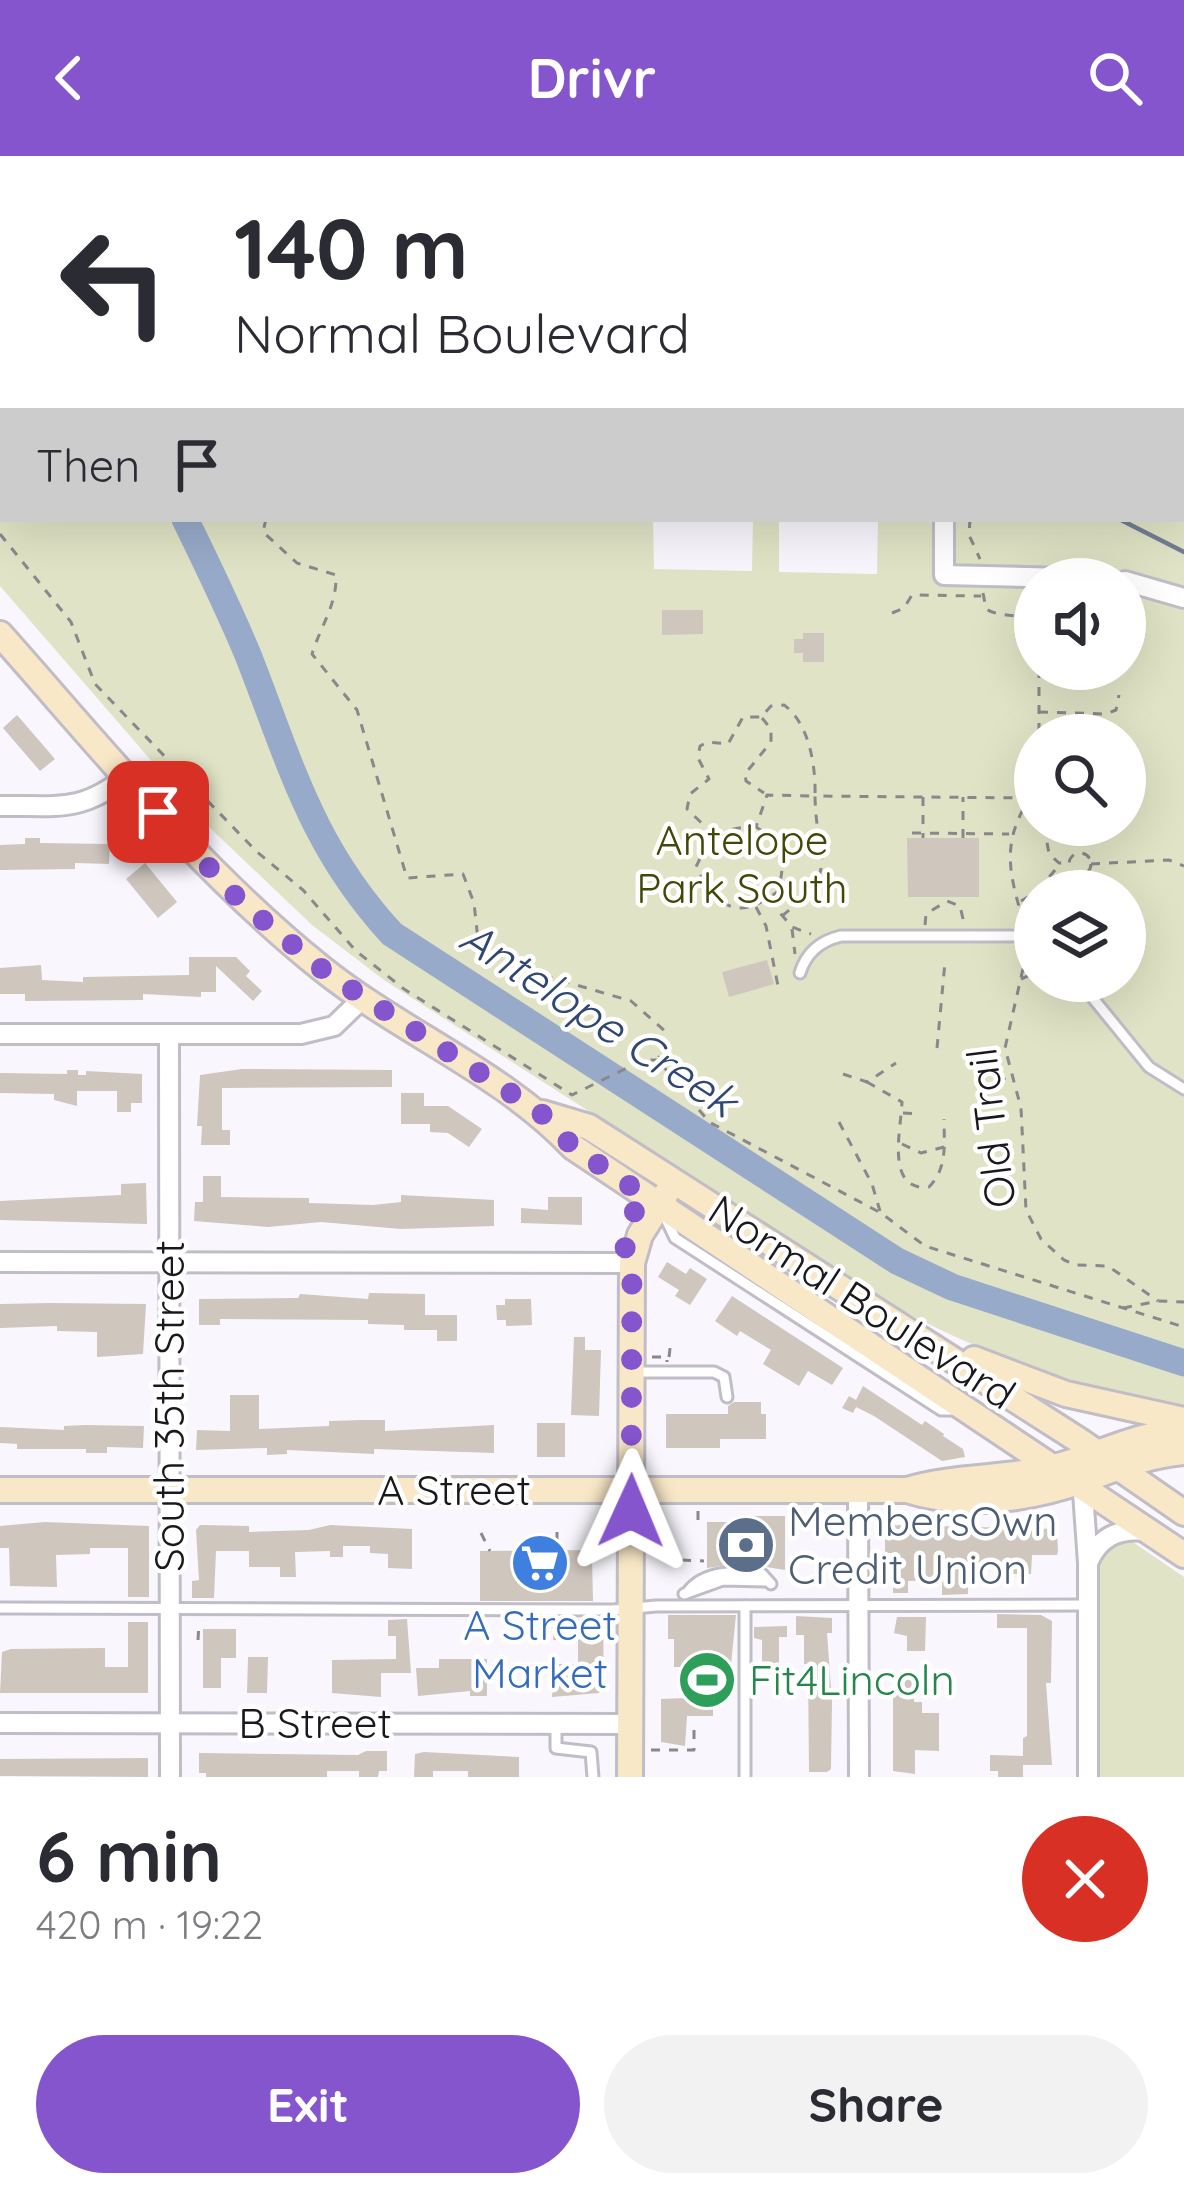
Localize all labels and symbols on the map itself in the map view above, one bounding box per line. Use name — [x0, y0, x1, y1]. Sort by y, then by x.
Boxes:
pin — [107, 761, 209, 863]
park label: Antelope Park South — [636, 813, 848, 914]
water label: Antelope Creek — [451, 908, 752, 1130]
street label: Old Trail — [954, 1045, 1027, 1211]
street label: Normal Boulevard — [699, 1183, 1025, 1420]
street label: South 35th Street — [142, 1240, 195, 1572]
position arrow — [568, 1448, 694, 1574]
street label: A Street — [377, 1463, 531, 1516]
place label: MembersOwn Credit Union — [788, 1494, 1058, 1595]
bank icon: MembersOwn Credit Union — [715, 1514, 777, 1576]
supermarket icon: A Street Market — [509, 1532, 571, 1594]
place label: A Street Market — [463, 1598, 617, 1699]
sports icon: Fit4Lincoln — [676, 1649, 738, 1711]
place label: Fit4Lincoln — [749, 1653, 955, 1706]
street label: B Street — [238, 1696, 392, 1749]

